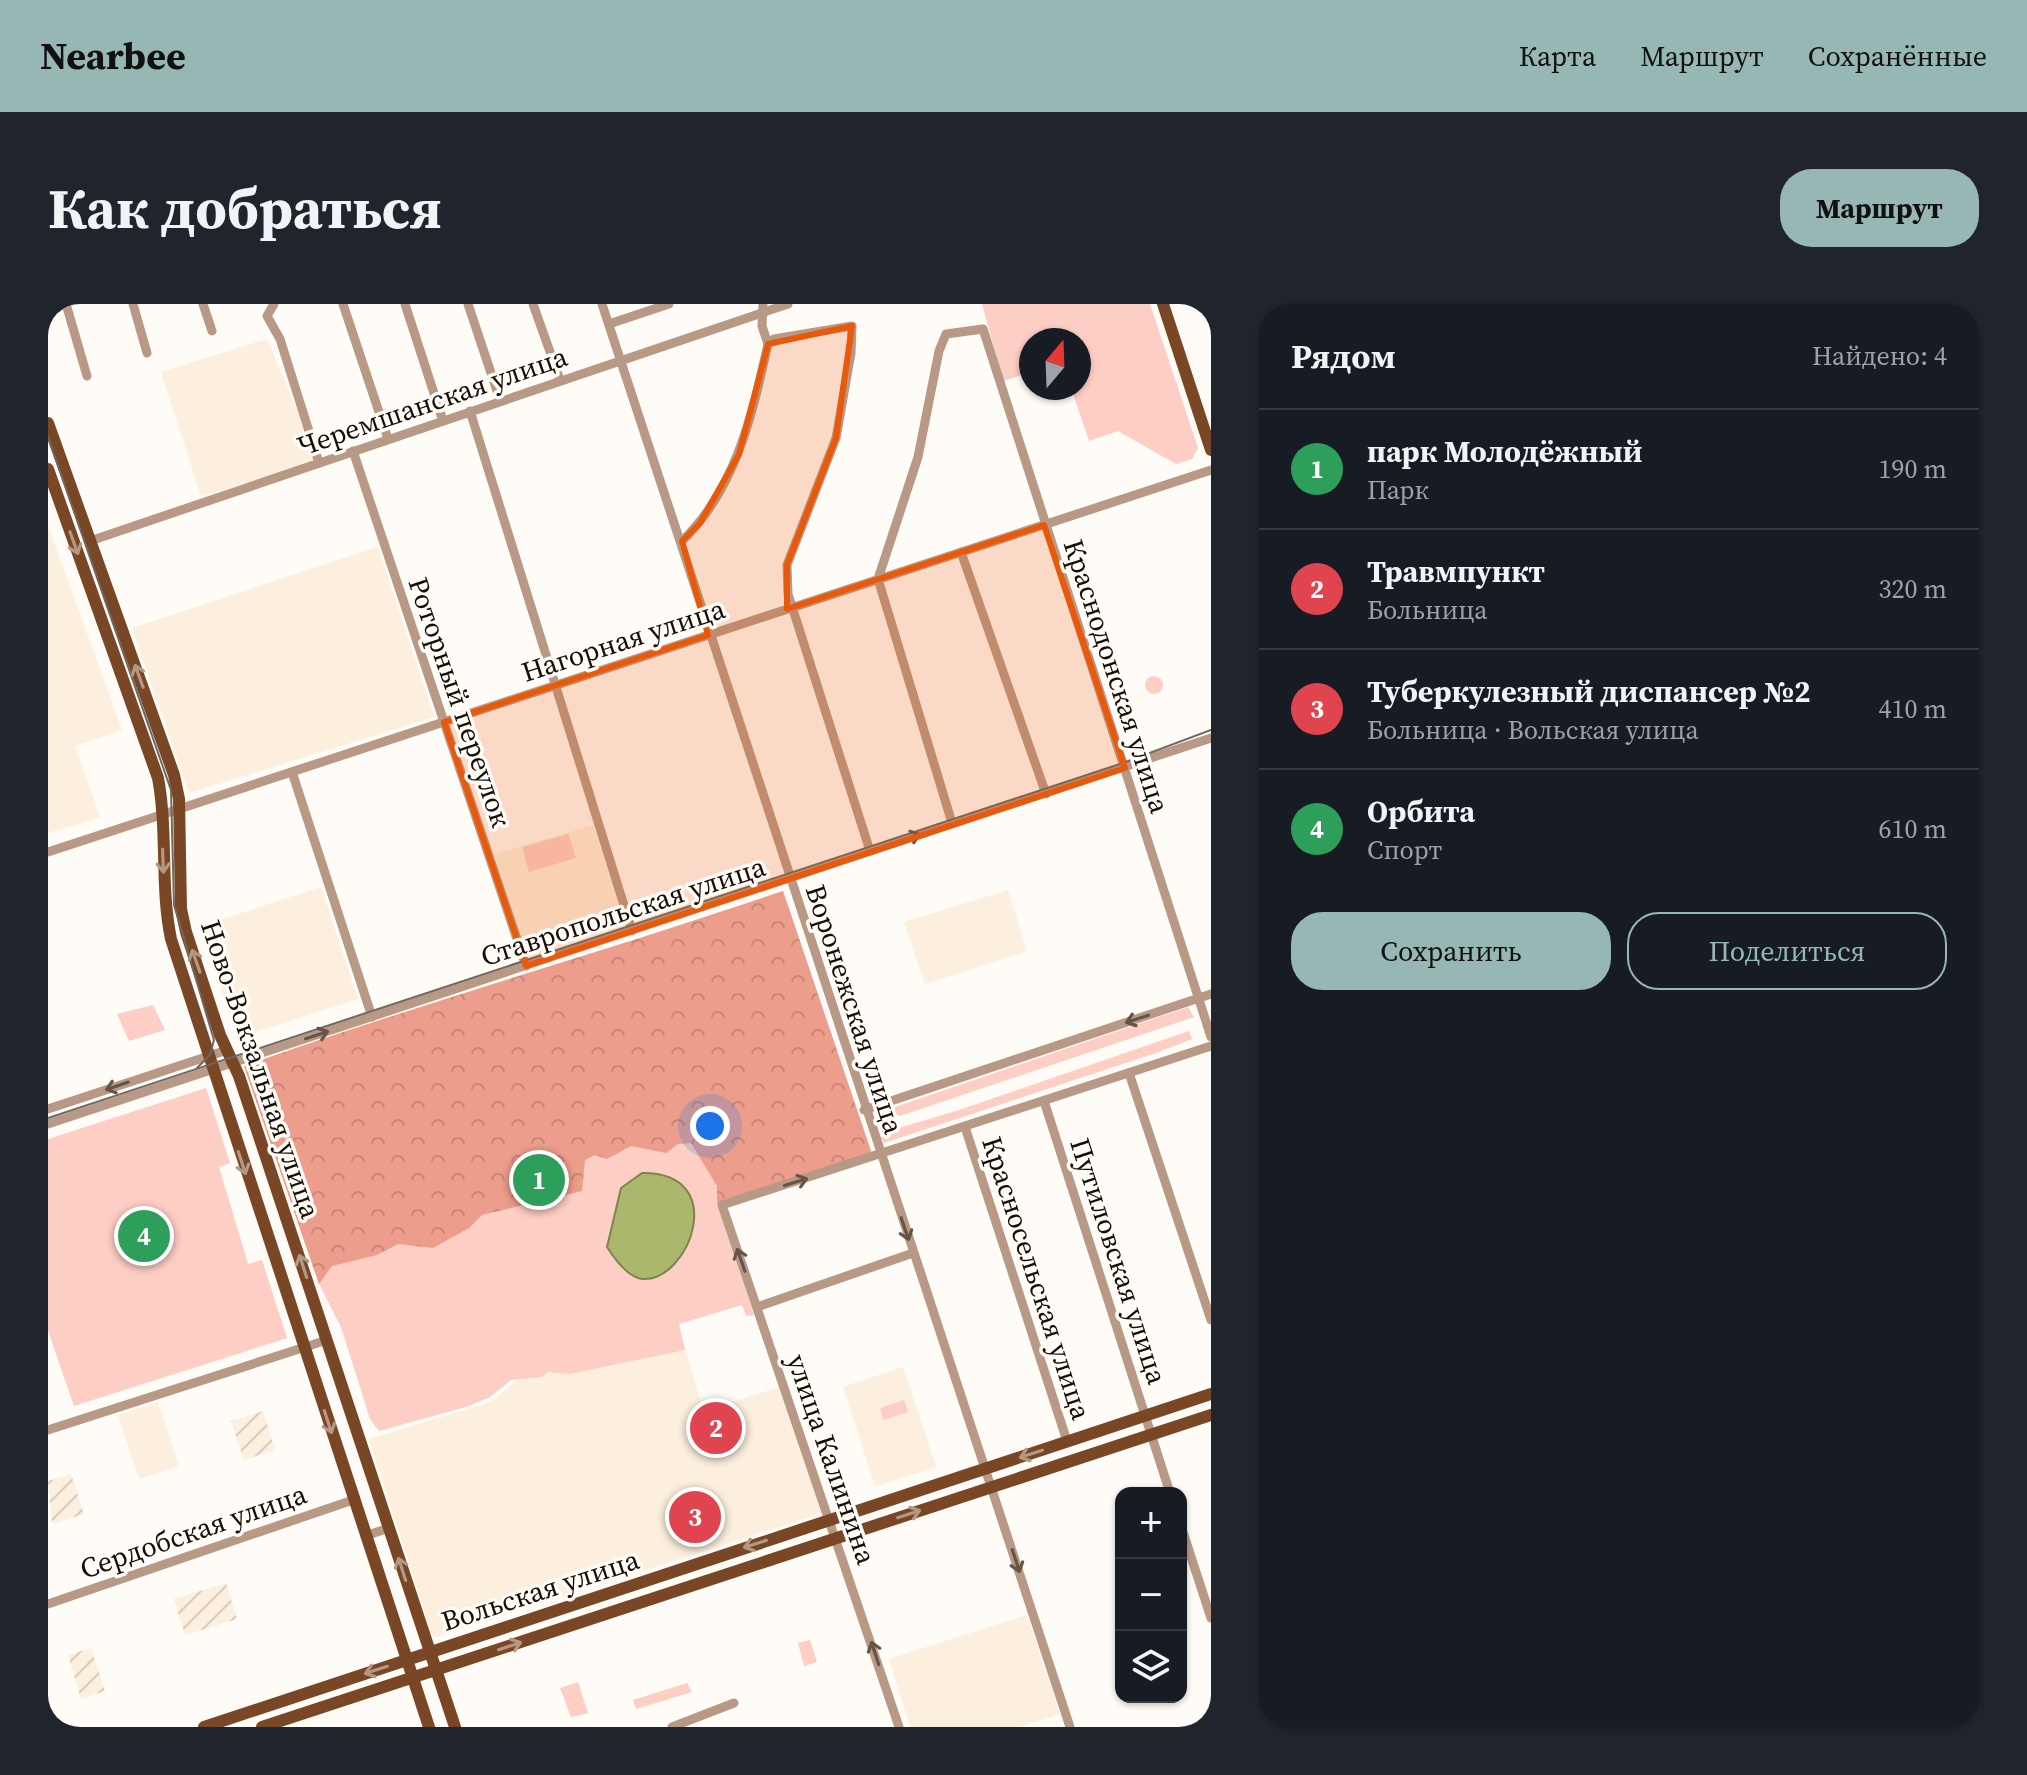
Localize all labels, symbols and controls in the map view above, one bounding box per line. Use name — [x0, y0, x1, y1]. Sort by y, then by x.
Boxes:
text: Nearbee — [40, 30, 186, 82]
text: Карта — [1519, 37, 1596, 75]
text: Маршрут — [1640, 37, 1764, 75]
text: Сохранённые — [1808, 37, 1987, 75]
button: Маршрут — [1780, 169, 1979, 247]
text: Как добраться — [48, 170, 442, 247]
north arrow — [1019, 328, 1091, 400]
text: Рядом — [1291, 333, 1396, 379]
street label: Черемшанская улица — [292, 337, 573, 465]
text: Найдено: 4 — [1812, 338, 1947, 374]
text: парк Молодёжный — [1367, 431, 1643, 472]
text: 1 — [1310, 451, 1324, 487]
text: 190 m — [1879, 451, 1947, 487]
text: Парк — [1367, 472, 1429, 508]
one-way arrow — [68, 530, 83, 555]
street label: Краснодонская улица — [1055, 534, 1179, 819]
text: Травмпункт — [1367, 551, 1545, 592]
text: 2 — [1310, 571, 1324, 607]
text: 320 m — [1879, 571, 1947, 607]
street label: Роторный переулок — [399, 572, 521, 833]
street label: Нагорная улица — [516, 589, 730, 691]
text: Больница — [1367, 592, 1488, 628]
one-way arrow — [131, 664, 145, 689]
text: Туберкулезный диспансер №2 — [1367, 671, 1811, 712]
text: 3 — [1310, 691, 1324, 727]
text: 410 m — [1879, 691, 1947, 727]
text: Больница · Вольская улица — [1367, 712, 1699, 748]
text: Орбита — [1367, 791, 1475, 832]
text: 4 — [1310, 811, 1324, 847]
text: 610 m — [1879, 811, 1947, 847]
one-way arrow — [896, 829, 921, 844]
text: Спорт — [1367, 832, 1442, 868]
one-way arrow — [156, 847, 171, 874]
street label: Ставропольская улица — [476, 847, 771, 975]
street label: Воронежская улица — [797, 879, 913, 1139]
button: Сохранить — [1291, 912, 1611, 990]
button: Поделиться — [1627, 912, 1947, 990]
street label: Ново-Вокзальная улица — [192, 915, 330, 1224]
one-way arrow — [187, 948, 202, 973]
one-way arrow — [1125, 1013, 1150, 1027]
one-way arrow — [305, 1027, 330, 1042]
one-way arrow — [105, 1079, 130, 1094]
your location — [690, 1106, 730, 1146]
street label: Красносельская улица — [973, 1132, 1101, 1425]
street label: Путиловская улица — [1061, 1133, 1177, 1390]
one-way arrow — [236, 1150, 251, 1175]
pin: 1 — [513, 1150, 565, 1210]
one-way arrow — [784, 1173, 809, 1188]
pin: 4 — [118, 1206, 170, 1266]
one-way arrow — [898, 1217, 913, 1242]
one-way arrow — [732, 1248, 747, 1273]
one-way arrow — [294, 1254, 309, 1279]
street label: улица Калинина — [778, 1349, 886, 1570]
pin: 2 — [690, 1398, 742, 1458]
one-way arrow — [321, 1410, 336, 1435]
one-way arrow — [1018, 1447, 1043, 1462]
street label: Сердобская улица — [75, 1474, 312, 1588]
pin: 3 — [669, 1487, 721, 1547]
map controls — [1115, 1487, 1187, 1703]
button: + — [1115, 1487, 1187, 1559]
one-way arrow — [896, 1506, 921, 1520]
one-way arrow — [743, 1538, 768, 1553]
street label: Вольская улица — [436, 1540, 645, 1640]
one-way arrow — [1009, 1548, 1024, 1573]
one-way arrow — [394, 1557, 409, 1583]
button: − — [1115, 1559, 1187, 1631]
button: layers — [1115, 1631, 1187, 1703]
one-way arrow — [497, 1637, 522, 1652]
one-way arrow — [866, 1641, 881, 1666]
one-way arrow — [363, 1664, 388, 1679]

